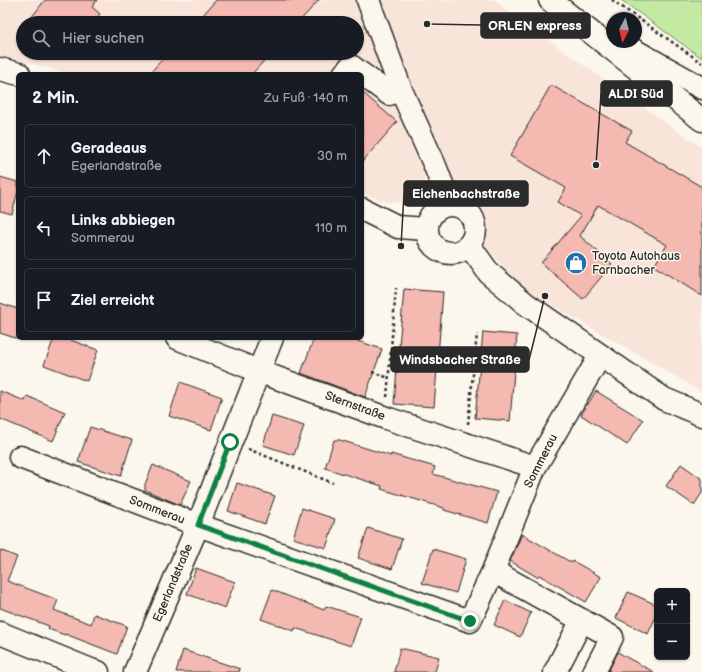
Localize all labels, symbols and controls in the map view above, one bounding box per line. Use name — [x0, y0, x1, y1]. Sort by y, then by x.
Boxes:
north arrow — [606, 12, 642, 48]
callout: ORLEN express — [481, 13, 590, 38]
search box — [16, 16, 364, 60]
text: ORLEN express — [488, 18, 582, 34]
icon: search — [30, 27, 52, 49]
text: Hier suchen — [62, 29, 144, 48]
callout: ALDI Süd — [601, 81, 672, 106]
text: ALDI Süd — [607, 86, 664, 102]
text: 2 Min. — [32, 88, 79, 108]
text: Zu Fuß · 140 m — [264, 90, 348, 106]
text: Geradeaus — [71, 139, 147, 158]
icon: ahead — [33, 145, 55, 167]
text: 30 m — [317, 148, 347, 164]
text: Egerlandstraße — [71, 158, 162, 174]
callout: Eichenbachstraße — [404, 181, 528, 206]
text: Eichenbachstraße — [412, 186, 520, 202]
text: Links abbiegen — [71, 211, 175, 230]
icon: left — [33, 217, 55, 239]
text: 110 m — [315, 220, 347, 236]
text: Sommerau — [71, 230, 135, 246]
place label: Toyota Autohaus Farnbacher — [592, 249, 680, 278]
shop icon: Toyota Autohaus Farnbacher — [563, 250, 589, 276]
icon: arrive — [33, 289, 55, 311]
text: Ziel erreicht — [71, 291, 154, 310]
callout: Windsbacher Straße — [391, 347, 529, 372]
text: Windsbacher Straße — [399, 352, 521, 368]
street label: Sternstraße — [323, 388, 387, 424]
street label: Sommerau — [521, 431, 561, 491]
route start — [221, 433, 239, 451]
street label: Sommerau — [127, 492, 187, 528]
street label: Egerlandstraße — [150, 542, 196, 624]
map controls — [654, 588, 690, 660]
button: + — [654, 588, 690, 624]
route end — [461, 612, 479, 630]
button: − — [654, 624, 690, 660]

